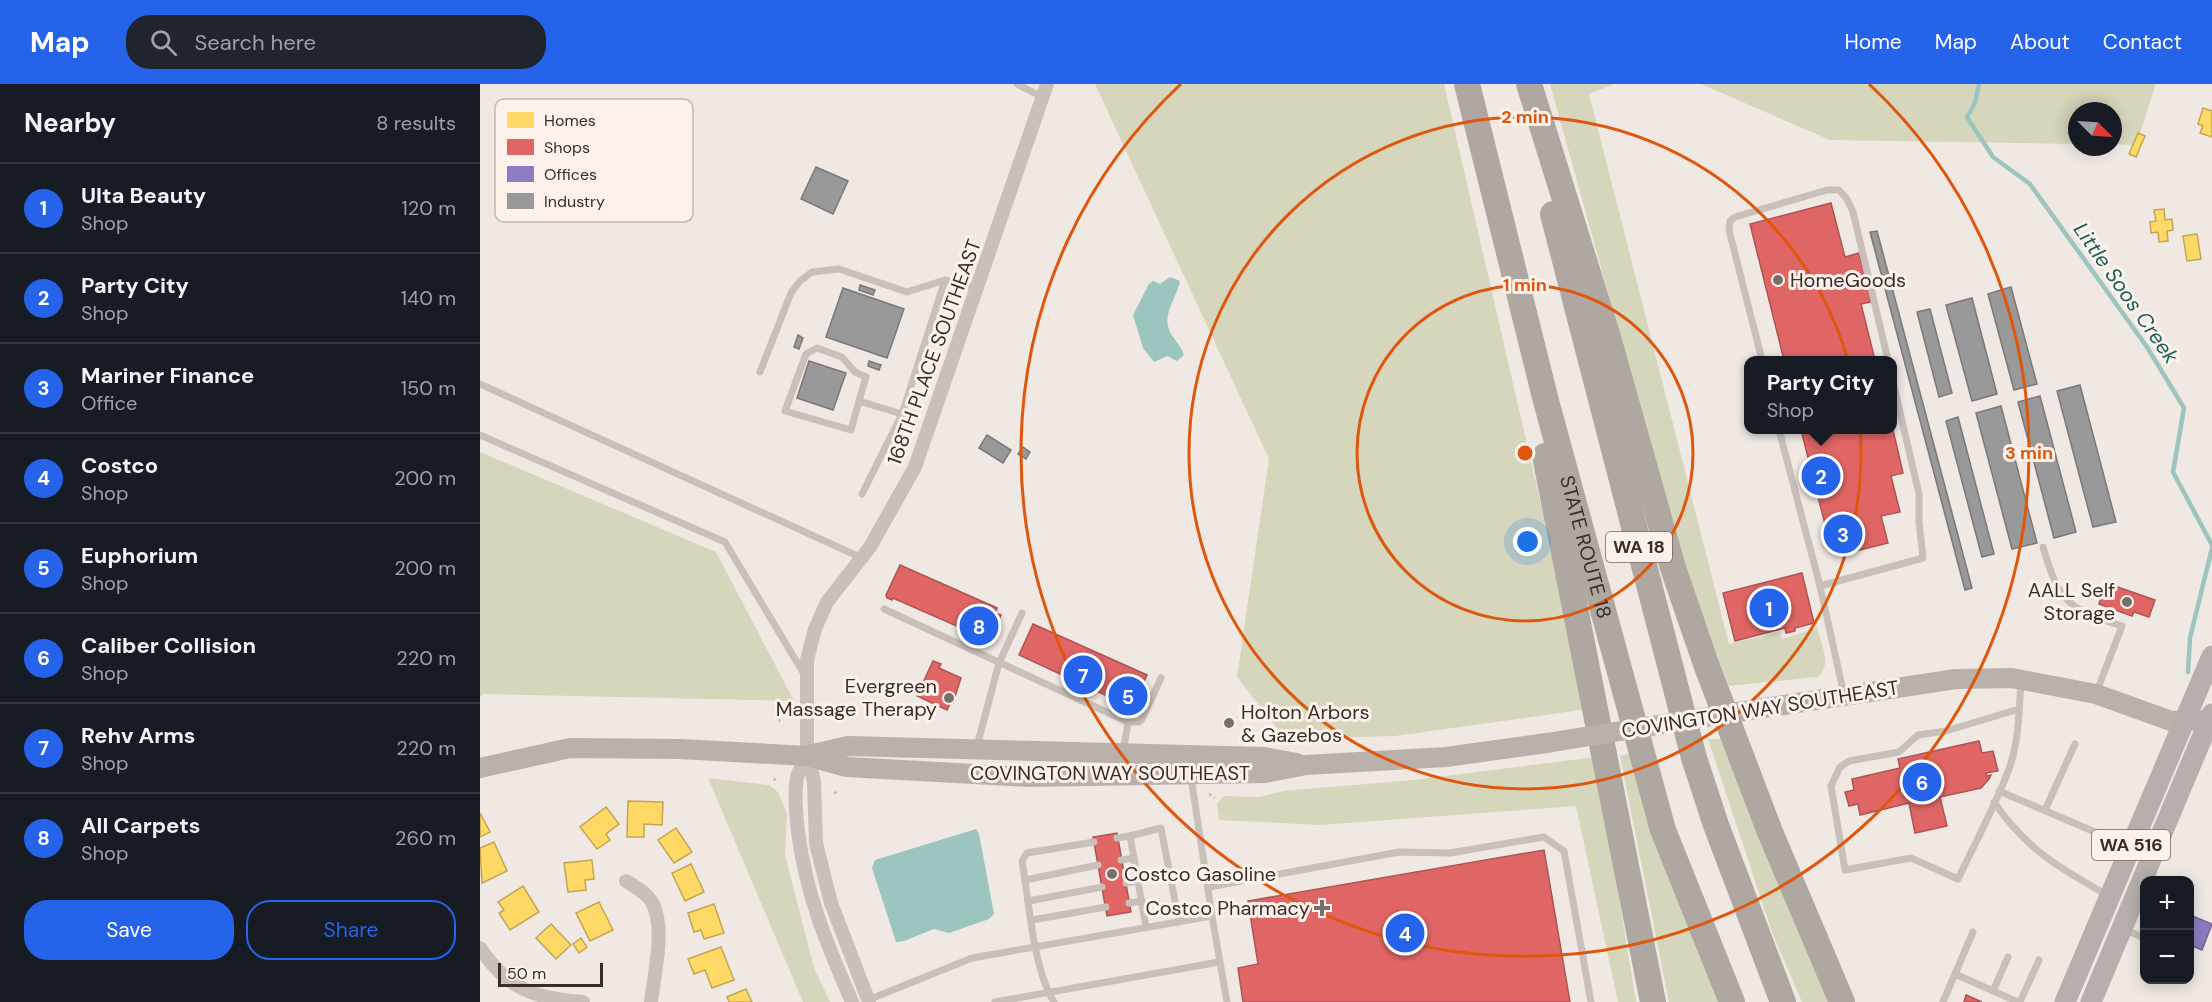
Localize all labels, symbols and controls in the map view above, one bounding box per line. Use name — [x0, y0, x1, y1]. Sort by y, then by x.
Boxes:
search box — [126, 15, 546, 69]
text: Map — [30, 24, 90, 61]
icon: search — [147, 26, 180, 59]
text: Search here — [195, 28, 316, 57]
text: Home — [1844, 28, 1902, 56]
text: Map — [1935, 28, 1977, 56]
text: About — [2010, 28, 2070, 56]
text: Contact — [2103, 28, 2182, 56]
legend — [495, 99, 693, 222]
north arrow — [2068, 102, 2122, 156]
text: 2 min — [1501, 105, 1549, 129]
text: Nearby — [24, 106, 116, 140]
text: 8 results — [376, 110, 456, 136]
text: Homes — [544, 110, 596, 131]
text: Shops — [544, 137, 590, 158]
text: Offices — [544, 164, 597, 185]
text: Ulta Beauty — [81, 181, 206, 210]
text: Industry — [544, 191, 605, 212]
text: 1 — [40, 195, 47, 221]
text: 120 m — [402, 195, 456, 221]
text: Shop — [81, 210, 128, 236]
water label: Little Soos Creek — [2067, 217, 2185, 369]
street label: 168TH PLACE SOUTHEAST — [881, 236, 987, 468]
place label: HomeGoods — [1790, 267, 1906, 293]
text: Party City — [81, 271, 189, 300]
text: 1 min — [1503, 273, 1547, 297]
marker: HomeGoods — [1771, 273, 1785, 287]
text: 2 — [38, 285, 49, 311]
text: 140 m — [401, 285, 456, 311]
text: Shop — [81, 300, 128, 326]
popup — [1744, 356, 1897, 434]
text: Mariner Finance — [81, 361, 254, 390]
text: Party City — [1767, 368, 1874, 397]
text: 3 — [37, 375, 50, 401]
text: 150 m — [401, 375, 456, 401]
text: Office — [81, 390, 137, 416]
text: Shop — [1767, 397, 1814, 423]
text: 3 min — [2005, 441, 2053, 465]
centre of rings — [1515, 443, 1535, 463]
text: Costco — [81, 451, 158, 480]
pin: 2 — [1802, 454, 1840, 498]
text: 4 — [37, 465, 50, 491]
text: 200 m — [394, 465, 456, 491]
street label: STATE ROUTE 18 — [1554, 473, 1618, 621]
text: Shop — [81, 480, 128, 506]
pin: 3 — [1824, 512, 1862, 556]
your location — [1513, 527, 1542, 556]
road number: WA 18 — [1606, 532, 1672, 562]
text: Euphorium — [81, 541, 198, 570]
text: 5 — [37, 555, 50, 581]
text: 200 m — [394, 555, 456, 581]
text: Shop — [81, 570, 128, 596]
place label: AALL Self Storage — [2028, 577, 2115, 626]
pin: 1 — [1750, 586, 1788, 630]
marker: AALL Self Storage — [2120, 595, 2134, 609]
pin: 8 — [960, 604, 998, 648]
text: Caliber Collision — [81, 631, 256, 660]
text: 6 — [37, 645, 50, 671]
text: 220 m — [396, 645, 456, 671]
pin: 7 — [1064, 652, 1102, 698]
text: Shop — [81, 660, 128, 686]
place label: Evergreen Massage Therapy — [776, 673, 937, 722]
pin: 5 — [1108, 674, 1148, 718]
street label: COVINGTON WAY SOUTHEAST — [1620, 674, 1900, 744]
marker: Evergreen Massage Therapy — [942, 691, 956, 705]
place label: Holton Arbors & Gazebos — [1241, 699, 1370, 748]
marker: Holton Arbors & Gazebos — [1222, 716, 1236, 730]
text: Rehv Arms — [81, 721, 196, 750]
text: 7 — [38, 735, 49, 761]
text: 220 m — [396, 735, 456, 761]
text: Shop — [81, 750, 128, 776]
street label: COVINGTON WAY SOUTHEAST — [970, 760, 1250, 786]
pin: 6 — [1902, 760, 1942, 804]
text: All Carpets — [81, 811, 200, 840]
text: 8 — [37, 825, 50, 851]
text: 260 m — [395, 825, 456, 851]
road number: WA 516 — [2092, 830, 2170, 860]
text: Shop — [81, 840, 128, 866]
place label: Costco Gasoline — [1124, 861, 1276, 887]
marker: Costco Gasoline — [1105, 867, 1119, 881]
map controls — [2140, 876, 2194, 984]
button: + — [2140, 876, 2194, 930]
place label: Costco Pharmacy — [1145, 895, 1310, 921]
button: Save — [24, 900, 234, 960]
button: Share — [246, 900, 456, 960]
marker: Costco Pharmacy — [1315, 901, 1329, 915]
pin: 4 — [1386, 910, 1424, 956]
button: − — [2140, 930, 2194, 984]
scale bar — [498, 960, 603, 988]
text: 50 m — [507, 963, 546, 984]

